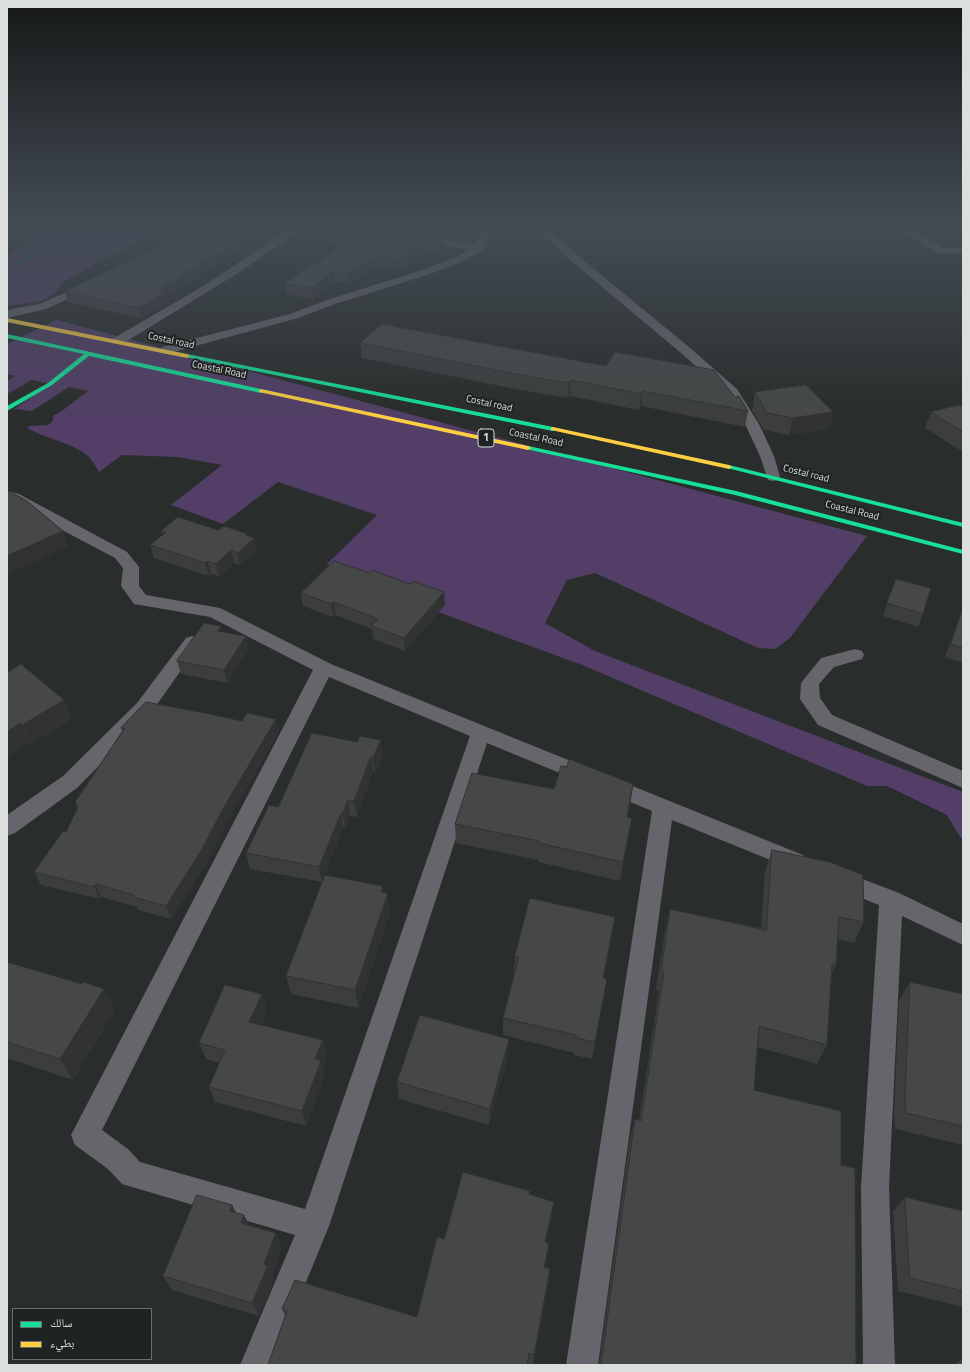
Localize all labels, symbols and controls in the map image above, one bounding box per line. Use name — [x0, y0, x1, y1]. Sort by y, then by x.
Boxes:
street label: Costal road — [147, 330, 195, 352]
street label: Coastal Road — [191, 358, 247, 382]
street label: Costal road — [465, 393, 513, 415]
street label: Coastal Road — [508, 426, 564, 450]
road number: 1 — [478, 429, 494, 447]
street label: Costal road — [782, 462, 830, 486]
street label: Coastal Road — [824, 499, 880, 523]
legend — [12, 1308, 152, 1360]
text: سالك — [50, 1313, 72, 1332]
text: بطيء — [50, 1333, 74, 1352]

